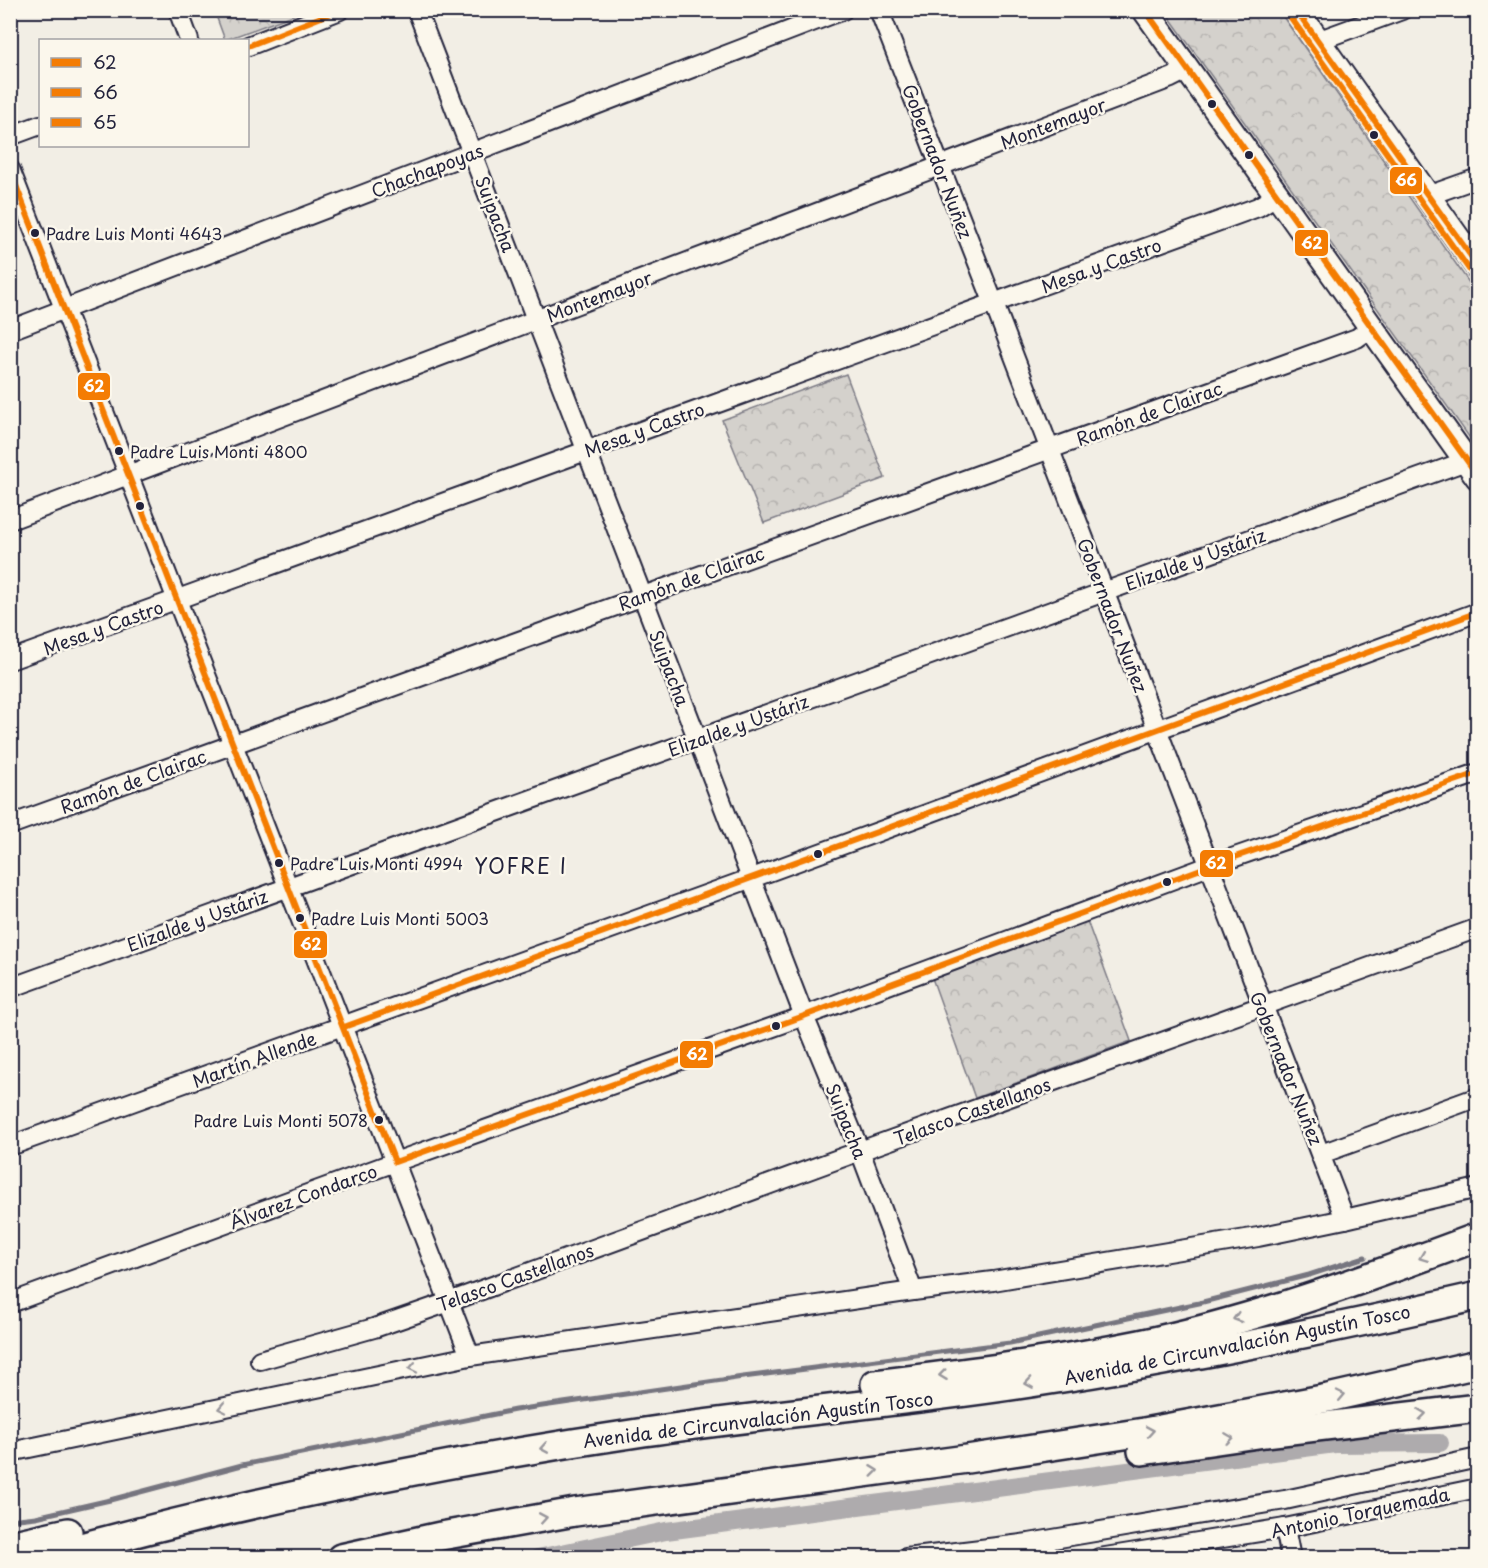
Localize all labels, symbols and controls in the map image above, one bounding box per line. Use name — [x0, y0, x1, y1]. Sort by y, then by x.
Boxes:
legend — [39, 39, 249, 147]
text: 62 — [93, 48, 117, 75]
text: 66 — [93, 78, 118, 105]
street label: Gobernador Nuñez — [896, 80, 980, 243]
street label: Montemayor — [996, 90, 1110, 156]
unlabelled marker — [1206, 98, 1218, 110]
text: 65 — [93, 108, 117, 135]
unlabelled marker — [1368, 129, 1380, 141]
street label: Chachapoyas — [367, 136, 487, 204]
unlabelled marker — [1243, 149, 1255, 161]
line badge: 66 — [1389, 166, 1423, 195]
text: 66 — [1395, 167, 1417, 191]
street label: Suipacha — [469, 172, 523, 257]
place label: Padre Luis Monti 4643 — [46, 221, 222, 245]
marker: Padre Luis Monti 4643 — [29, 227, 41, 239]
line badge: 62 — [1294, 229, 1329, 257]
text: 62 — [1301, 230, 1323, 254]
street label: Mesa y Castro — [1037, 231, 1165, 299]
street label: Montemayor — [542, 263, 656, 329]
line badge: 62 — [77, 372, 111, 401]
text: 62 — [83, 373, 105, 397]
street label: Ramón de Clairac — [1072, 374, 1226, 452]
street label: Mesa y Castro — [580, 395, 708, 463]
place label: Padre Luis Monti 4800 — [130, 439, 308, 463]
marker: Padre Luis Monti 4800 — [113, 445, 125, 457]
unlabelled marker — [134, 500, 146, 512]
street label: Elizalde y Ustáriz — [1121, 521, 1270, 597]
street label: Gobernador Nuñez — [1071, 534, 1155, 697]
street label: Ramón de Clairac — [614, 539, 768, 617]
street label: Mesa y Castro — [39, 593, 167, 661]
street label: Suipacha — [643, 626, 697, 711]
street label: Elizalde y Ustáriz — [664, 687, 813, 763]
street label: Ramón de Clairac — [56, 742, 210, 820]
unlabelled marker — [812, 848, 824, 860]
district label: YOFRE I — [474, 849, 568, 881]
line badge: 62 — [1199, 849, 1234, 878]
text: 62 — [1205, 850, 1227, 874]
place label: Padre Luis Monti 4994 — [290, 851, 463, 875]
marker: Padre Luis Monti 4994 — [273, 857, 285, 869]
unlabelled marker — [1161, 876, 1173, 888]
street label: Elizalde y Ustáriz — [123, 882, 272, 958]
place label: Padre Luis Monti 5003 — [311, 906, 489, 930]
marker: Padre Luis Monti 5003 — [294, 912, 306, 924]
line badge: 62 — [293, 930, 328, 959]
text: 62 — [300, 931, 322, 955]
street label: Gobernador Nuñez — [1244, 987, 1330, 1149]
unlabelled marker — [770, 1020, 782, 1032]
street label: Martín Allende — [188, 1024, 320, 1094]
line badge: 62 — [679, 1040, 714, 1069]
text: 62 — [686, 1041, 708, 1065]
street label: Telasco Castellanos — [890, 1070, 1054, 1152]
street label: Suipacha — [820, 1079, 875, 1164]
place label: Padre Luis Monti 5078 — [194, 1108, 368, 1132]
marker: Padre Luis Monti 5078 — [373, 1114, 385, 1126]
street label: Álvarez Condarco — [225, 1157, 381, 1235]
street label: Telasco Castellanos — [433, 1236, 597, 1318]
one-way arrow — [1418, 1250, 1429, 1263]
street label: Avenida de Circunvalación Agustín Tosco — [1061, 1297, 1413, 1391]
one-way arrow — [1233, 1311, 1243, 1323]
one-way arrow — [408, 1360, 418, 1373]
one-way arrow — [939, 1369, 948, 1381]
one-way arrow — [1024, 1377, 1033, 1389]
street label: Avenida de Circunvalación Agustín Tosco — [581, 1384, 935, 1454]
one-way arrow — [1336, 1389, 1346, 1402]
one-way arrow — [217, 1400, 227, 1413]
one-way arrow — [1418, 1409, 1427, 1421]
one-way arrow — [1144, 1425, 1154, 1438]
one-way arrow — [1224, 1432, 1233, 1444]
one-way arrow — [539, 1441, 549, 1454]
one-way arrow — [869, 1466, 878, 1478]
street label: Antonio Torquemada — [1268, 1480, 1453, 1544]
one-way arrow — [537, 1512, 547, 1525]

